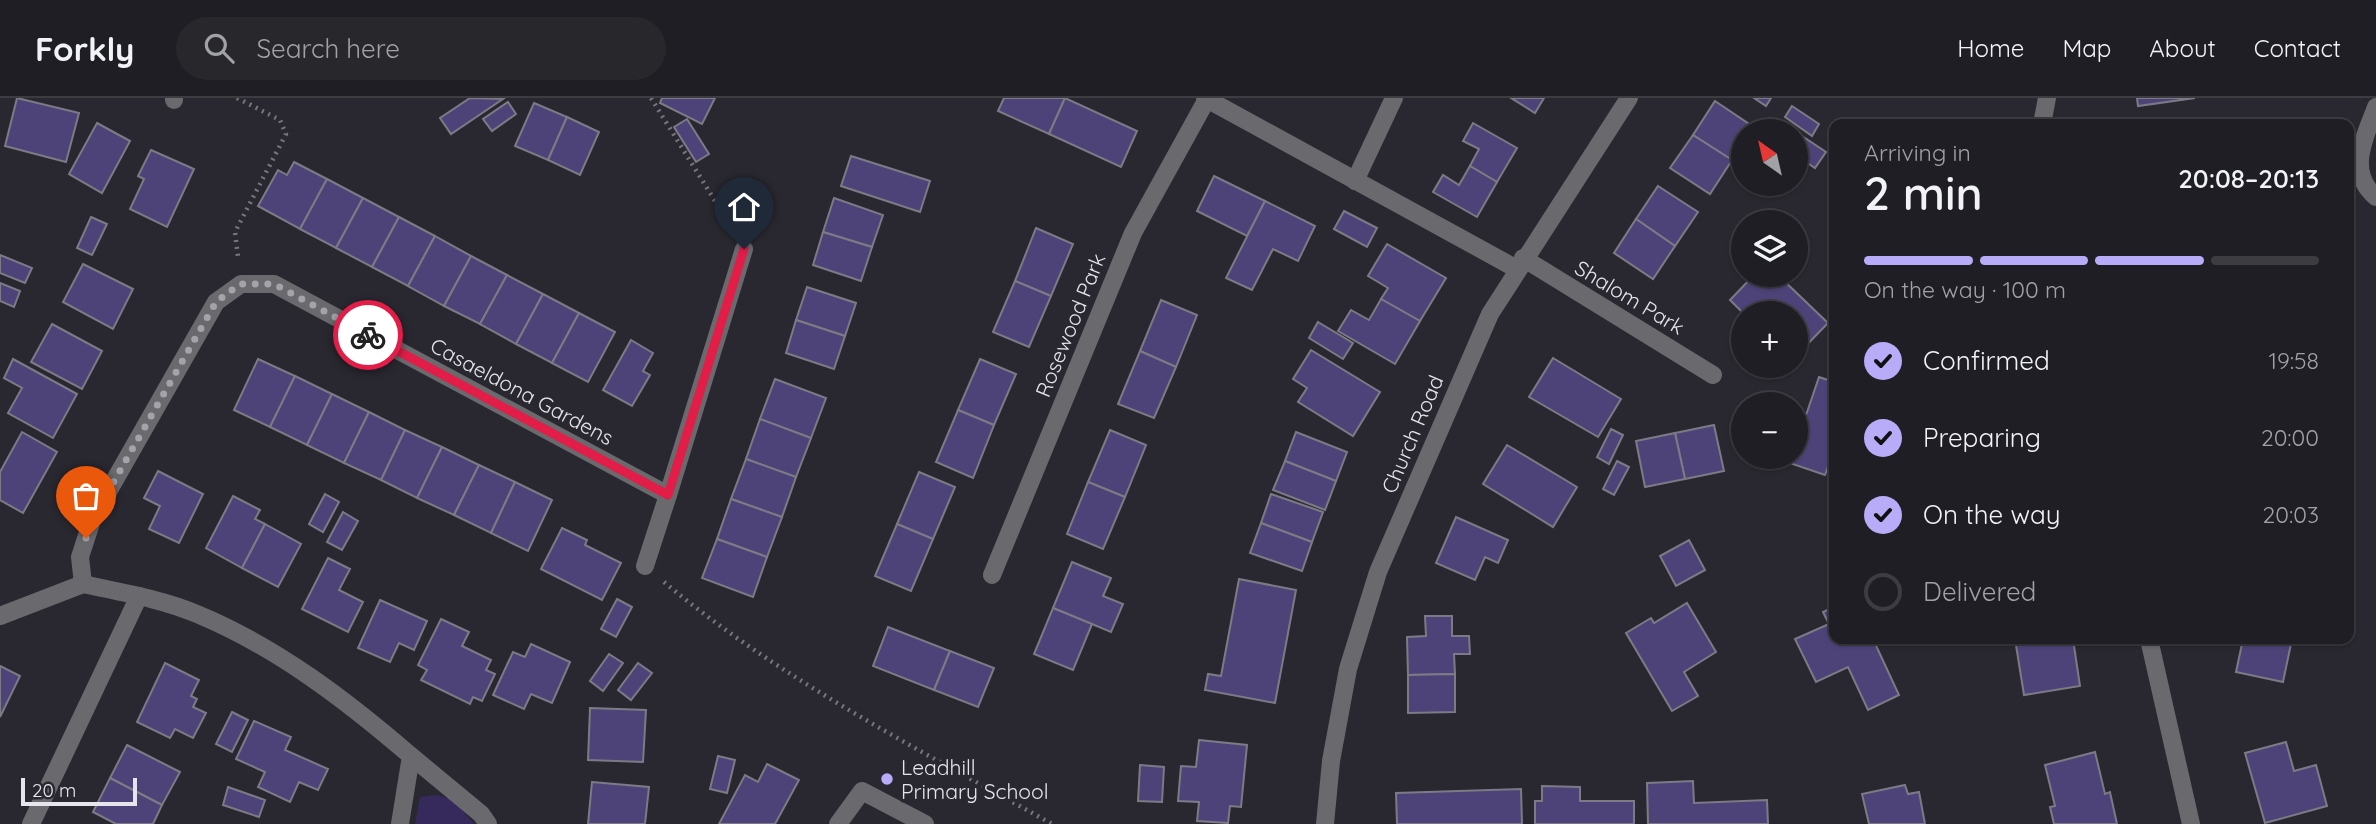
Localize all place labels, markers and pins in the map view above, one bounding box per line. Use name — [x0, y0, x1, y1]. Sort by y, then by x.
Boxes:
pin — [714, 177, 774, 249]
pin — [56, 466, 116, 538]
place label: Leadhill Primary School — [901, 754, 1049, 804]
marker: Leadhill Primary School — [879, 771, 895, 787]

